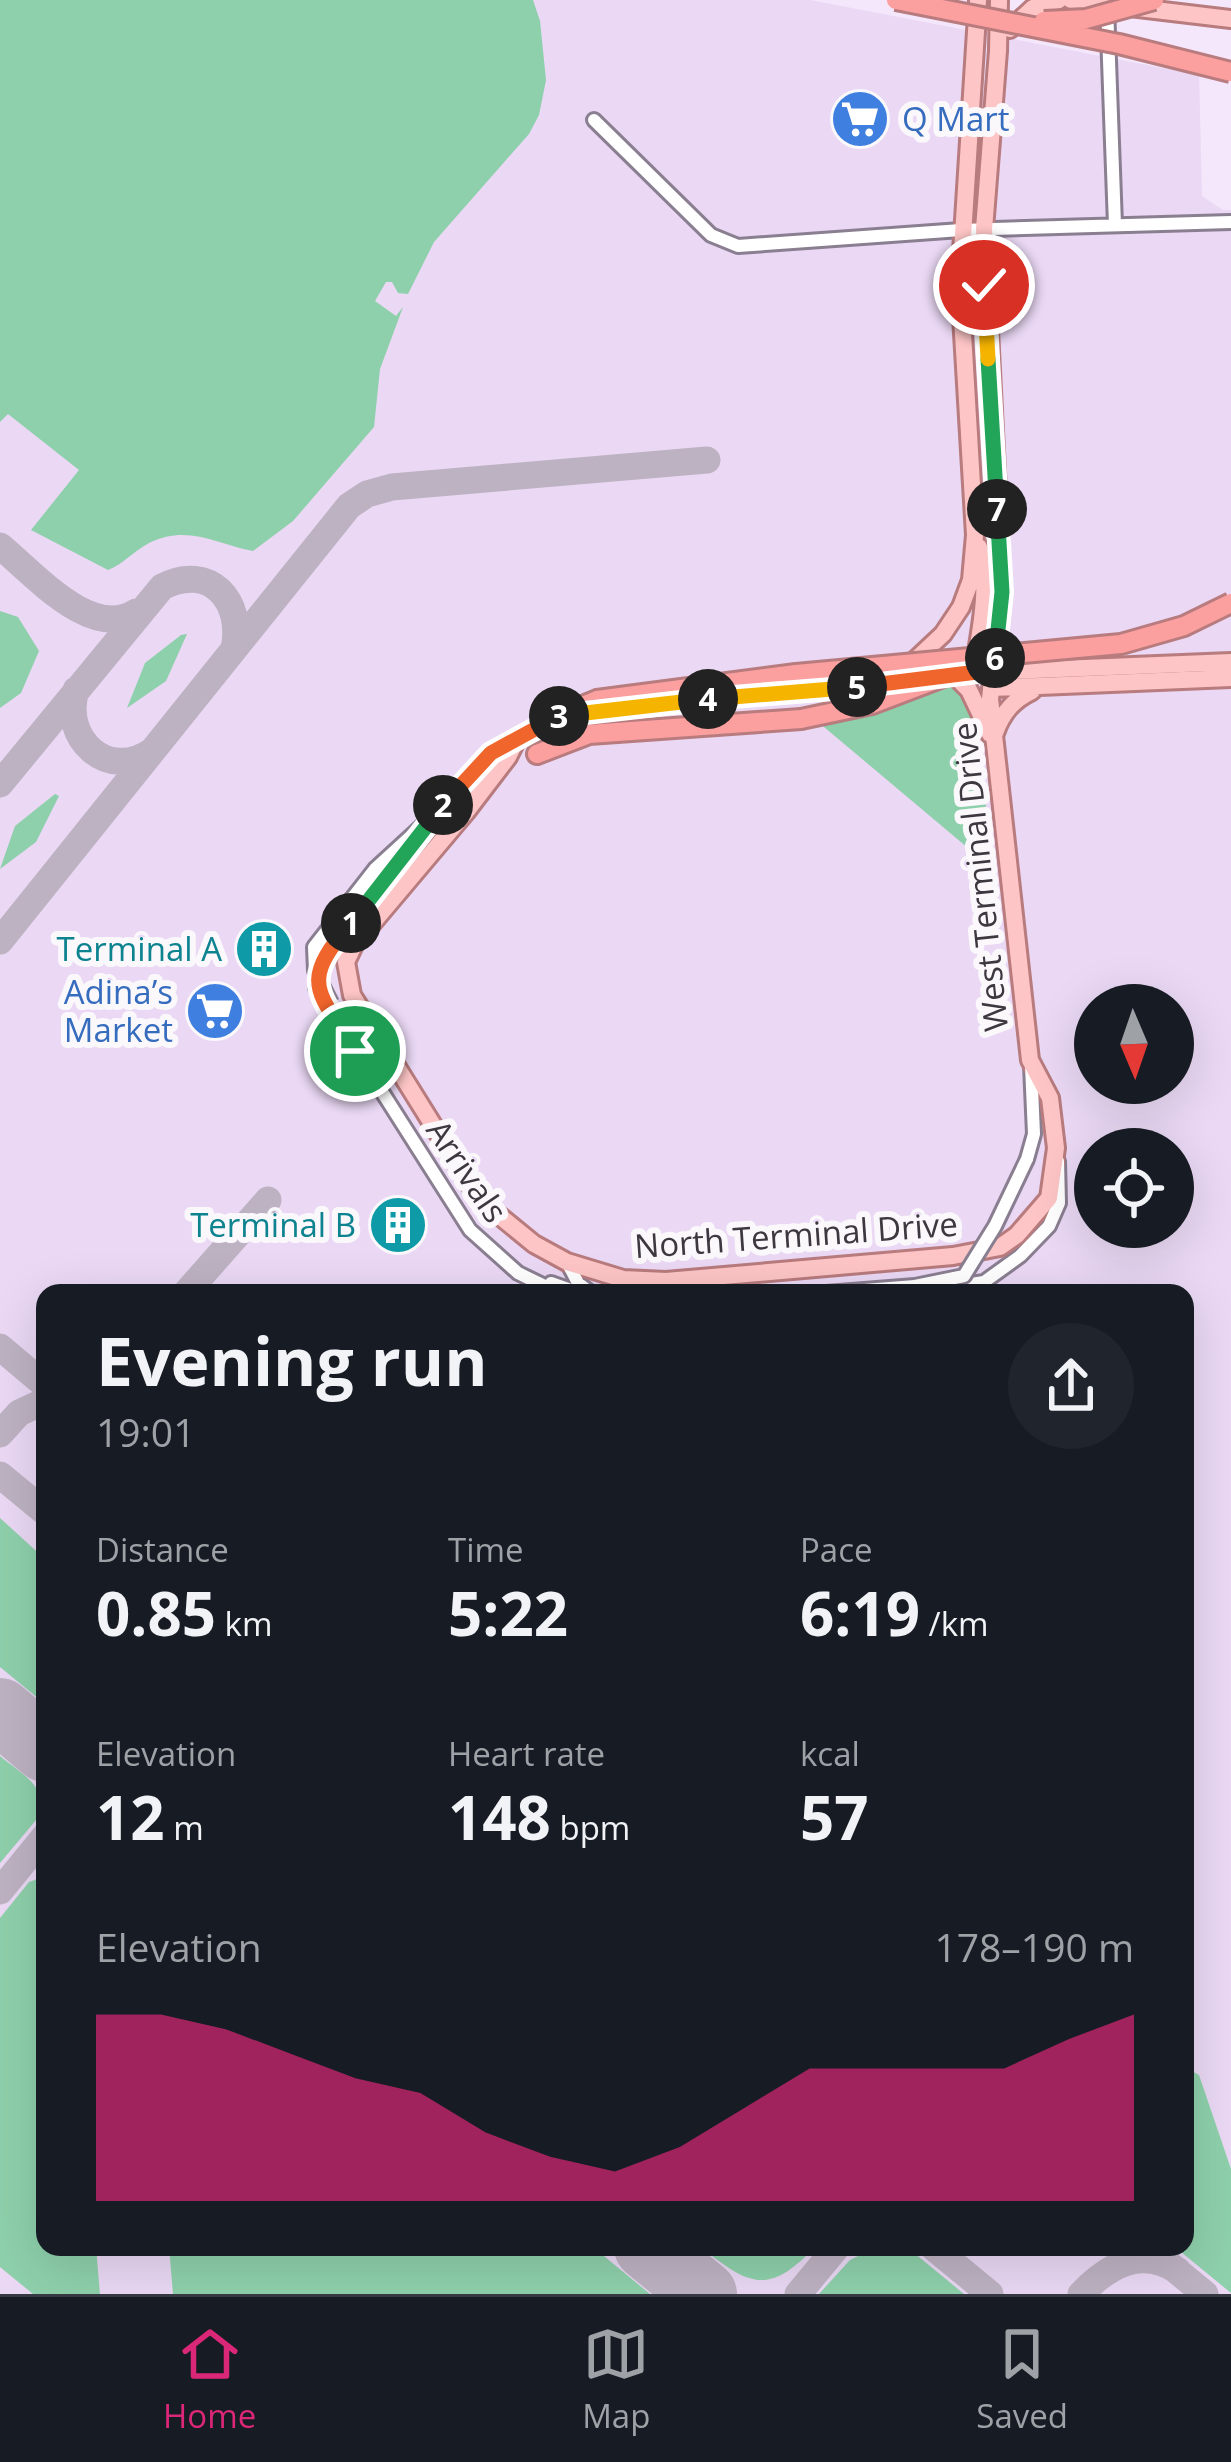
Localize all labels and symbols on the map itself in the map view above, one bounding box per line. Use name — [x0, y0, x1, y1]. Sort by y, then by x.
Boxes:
supermarket icon: Q Mart — [829, 88, 891, 150]
place label: Q Mart — [902, 96, 1010, 141]
pin — [933, 234, 1035, 336]
pin: 7 — [967, 479, 1027, 539]
pin: 6 — [965, 628, 1025, 688]
pin: 5 — [827, 657, 887, 717]
pin: 4 — [678, 669, 738, 729]
pin: 3 — [529, 686, 589, 746]
street label: West Terminal Drive — [941, 720, 1018, 1034]
pin: 2 — [413, 775, 473, 835]
pin: 1 — [321, 893, 381, 953]
building icon: Terminal A — [233, 918, 295, 980]
place label: Terminal A — [57, 926, 222, 971]
place label: Adina’s Market — [64, 969, 173, 1052]
supermarket icon: Adina’s Market — [184, 980, 246, 1042]
north arrow — [1074, 984, 1194, 1104]
pin — [304, 1000, 406, 1102]
street label: Arrivals — [417, 1110, 518, 1231]
building icon: Terminal B — [367, 1194, 429, 1256]
street label: North Terminal Drive — [633, 1201, 959, 1268]
place label: Terminal B — [190, 1202, 356, 1247]

